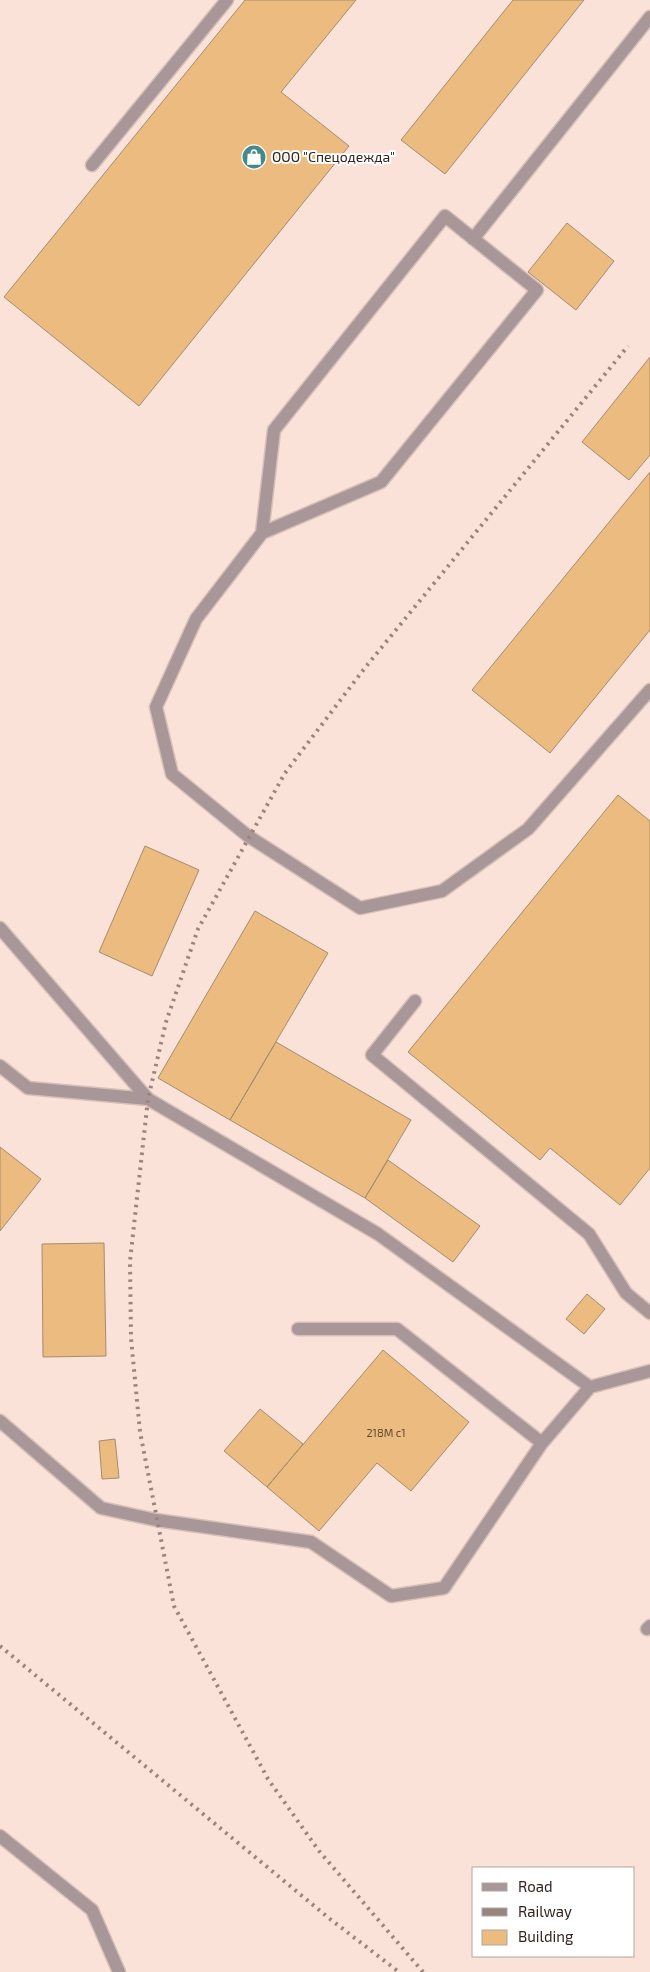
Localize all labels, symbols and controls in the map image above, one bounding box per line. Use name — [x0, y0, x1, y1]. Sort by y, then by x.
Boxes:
shop icon: ООО "Спецодежда" — [241, 144, 267, 170]
place label: ООО "Спецодежда" — [272, 148, 395, 165]
house number: 218М с1 — [366, 1426, 406, 1439]
legend — [472, 1867, 635, 1957]
text: Road — [518, 1877, 553, 1895]
text: Railway — [518, 1902, 572, 1920]
text: Building — [518, 1927, 574, 1945]

